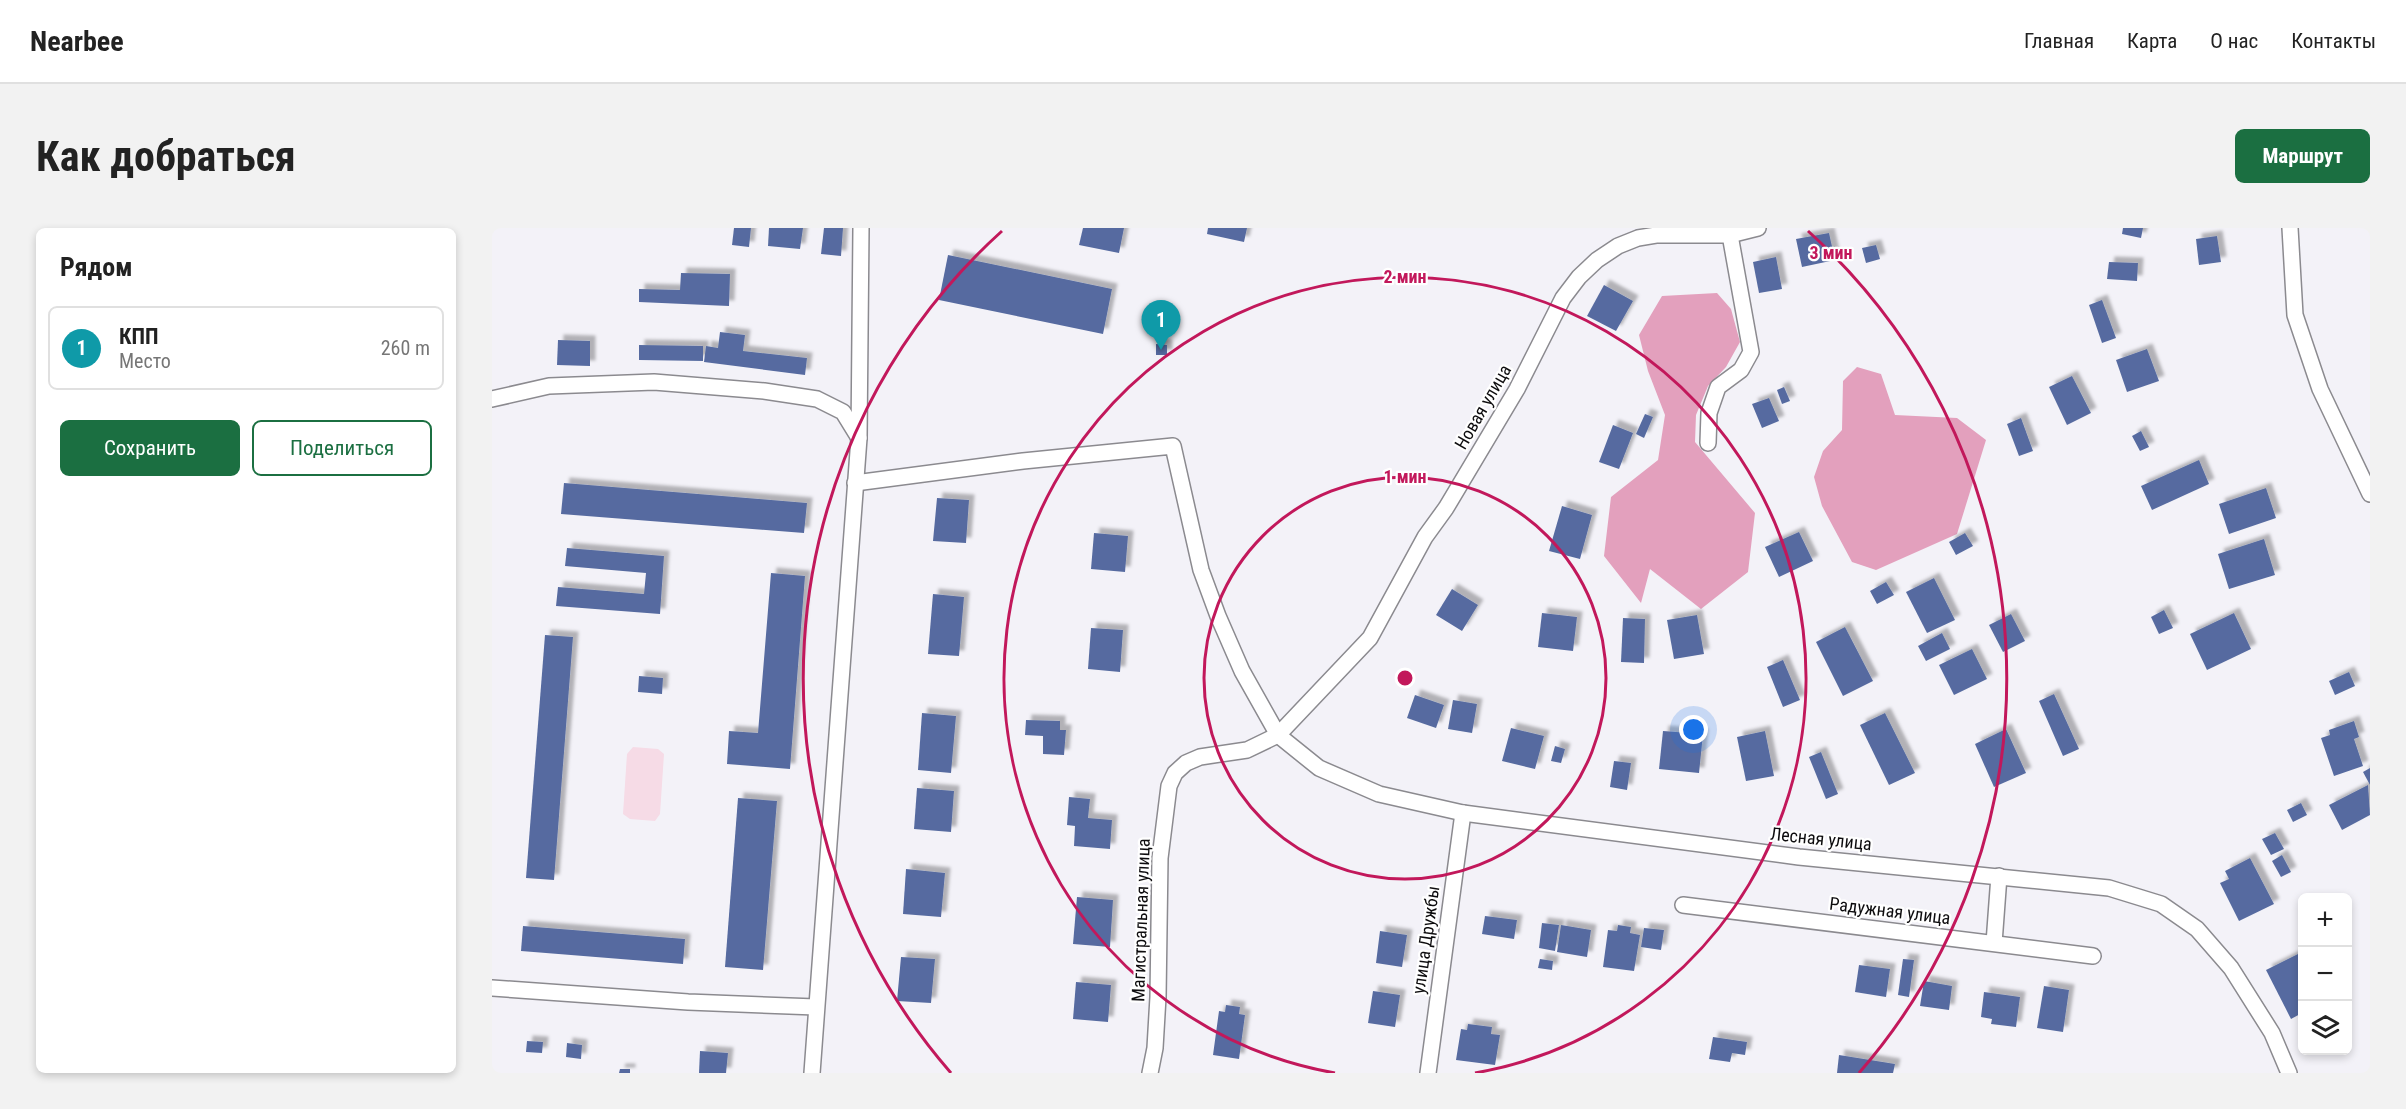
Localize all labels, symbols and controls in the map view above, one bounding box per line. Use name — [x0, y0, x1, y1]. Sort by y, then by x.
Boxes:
text: Nearbee — [30, 25, 124, 58]
text: Главная — [2024, 29, 2094, 53]
text: Карта — [2127, 29, 2177, 53]
text: О нас — [2210, 29, 2258, 53]
text: Контакты — [2291, 29, 2376, 53]
button: Маршрут — [2235, 129, 2370, 183]
text: Как добраться — [36, 132, 296, 181]
text: 3 мин — [1809, 242, 1853, 263]
text: Рядом — [60, 252, 132, 282]
text: 2 мин — [1383, 266, 1427, 287]
pin: 1 — [1142, 300, 1180, 350]
text: КПП — [119, 324, 158, 349]
text: 1 — [76, 336, 87, 360]
text: 260 m — [381, 336, 430, 360]
text: Место — [119, 349, 171, 373]
street label: Новая улица — [1450, 361, 1515, 453]
button: Сохранить — [60, 420, 240, 476]
button: Поделиться — [252, 420, 432, 476]
text: 1 мин — [1383, 466, 1427, 487]
centre of rings — [1395, 668, 1415, 688]
your location — [1679, 715, 1708, 744]
street label: Лесная улица — [1769, 823, 1873, 854]
street label: Магистральная улица — [1127, 838, 1154, 1002]
street label: улица Дружбы — [1408, 885, 1443, 995]
street label: Радужная улица — [1828, 893, 1952, 928]
map controls — [2298, 893, 2352, 1055]
button: + — [2298, 893, 2352, 947]
button: − — [2298, 947, 2352, 1001]
button: layers — [2298, 1001, 2352, 1055]

